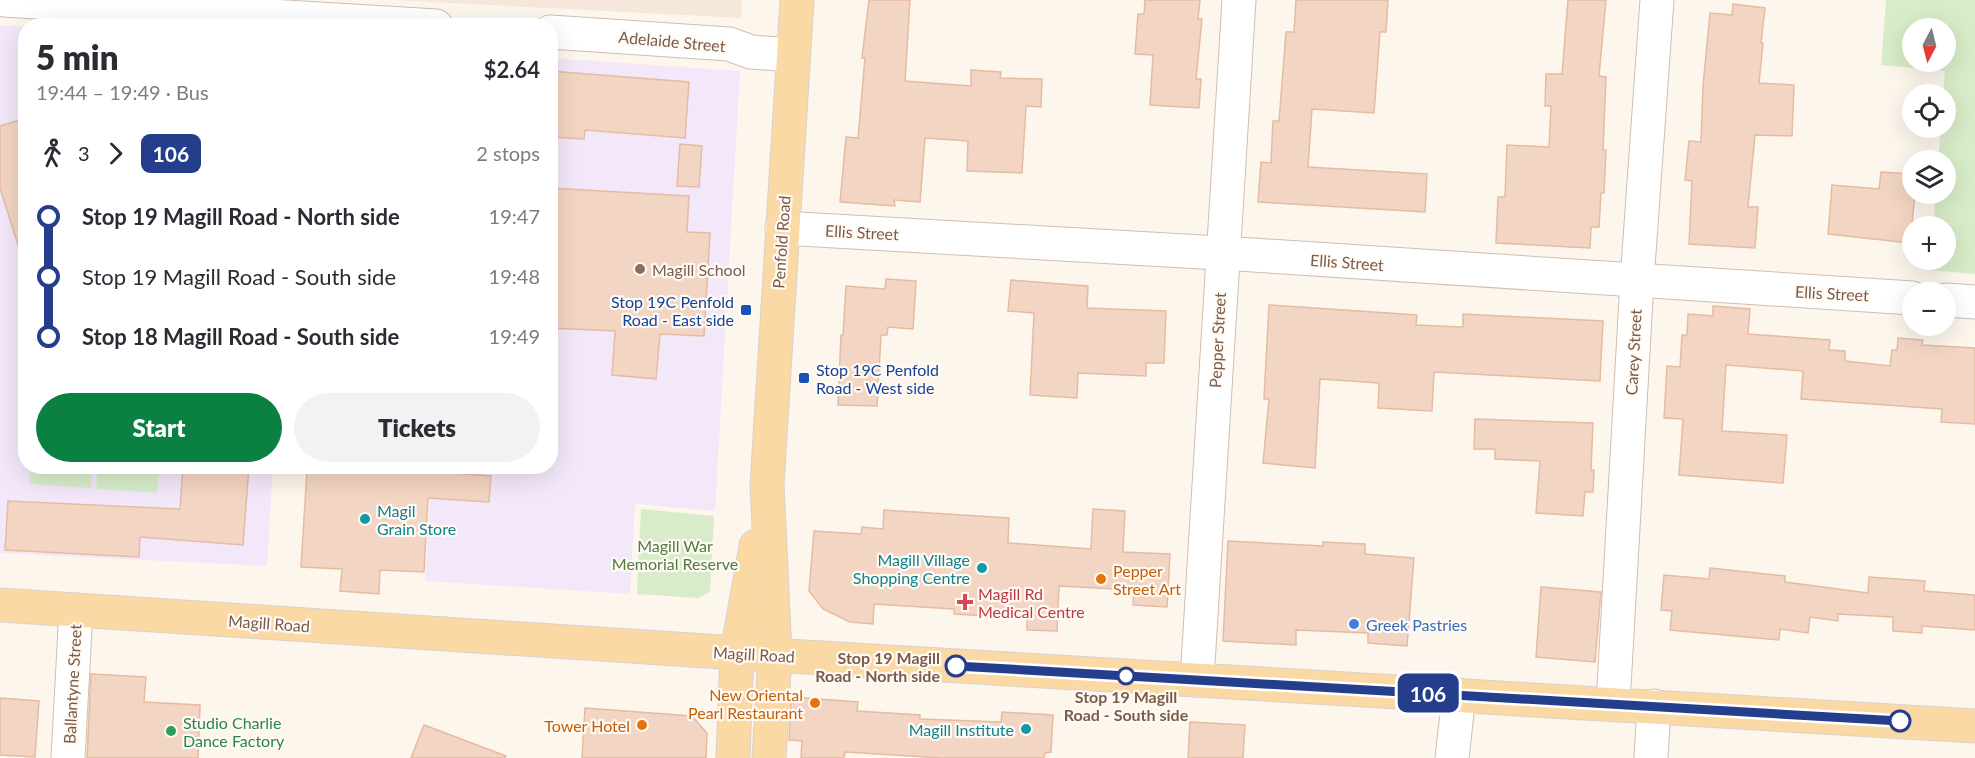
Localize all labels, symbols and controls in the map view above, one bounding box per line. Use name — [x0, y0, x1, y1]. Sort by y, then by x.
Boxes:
north arrow — [1902, 18, 1956, 72]
map controls — [1902, 18, 1956, 336]
street label: Adelaide Street — [618, 27, 727, 55]
text: 5 min — [36, 37, 118, 77]
text: $2.64 — [484, 56, 540, 83]
text: 19:44 – 19:49 · Bus — [36, 80, 209, 104]
button: locate — [1902, 84, 1956, 138]
icon: walk — [36, 137, 69, 170]
icon: forward — [99, 137, 132, 170]
text: 3 — [78, 141, 90, 165]
text: 106 — [153, 141, 189, 166]
text: 2 stops — [476, 141, 540, 165]
button: layers — [1902, 150, 1956, 204]
street label: Penfold Road — [768, 195, 794, 289]
text: Stop 19 Magill Road - North side — [82, 203, 400, 230]
text: 19:47 — [489, 204, 540, 228]
button: + — [1902, 216, 1956, 270]
street label: Ellis Street — [825, 221, 900, 243]
street label: Ellis Street — [1310, 250, 1385, 274]
place label: Magill School — [652, 260, 746, 279]
marker: Magill School — [633, 262, 647, 276]
text: Stop 19 Magill Road - South side — [82, 263, 396, 290]
text: 19:48 — [489, 264, 540, 288]
street label: Ellis Street — [1795, 282, 1870, 304]
button: − — [1902, 282, 1956, 336]
street label: Pepper Street — [1205, 291, 1229, 388]
place label: Stop 19C Penfold Road - East side — [611, 292, 734, 329]
marker: Stop 19C Penfold Road - East side — [739, 303, 753, 317]
street label: Carey Street — [1621, 308, 1645, 396]
text: Stop 18 Magill Road - South side — [82, 323, 399, 350]
text: 19:49 — [489, 324, 540, 348]
place label: Stop 19C Penfold Road - West side — [816, 360, 939, 397]
marker: Stop 19C Penfold Road - West side — [797, 371, 811, 385]
button: Start — [36, 393, 282, 462]
button: Tickets — [294, 393, 540, 462]
place label: Magil Grain Store — [377, 501, 456, 538]
marker: Magil Grain Store — [358, 512, 372, 526]
park label: Magill War Memorial Reserve — [612, 536, 738, 573]
place label: Magill Village Shopping Centre — [853, 550, 970, 587]
marker: Magill Village Shopping Centre — [975, 561, 989, 575]
place label: Pepper Street Art — [1113, 561, 1181, 598]
marker: Pepper Street Art — [1094, 572, 1108, 586]
place label: Magill Rd Medical Centre — [978, 584, 1085, 621]
marker: Magill Rd Medical Centre — [956, 593, 974, 611]
street label: Magill Road — [227, 611, 311, 635]
place label: Greek Pastries — [1366, 615, 1467, 634]
marker: Greek Pastries — [1347, 617, 1361, 631]
street label: Ballantyne Street — [59, 623, 85, 744]
street label: Magill Road — [713, 642, 795, 666]
place label: Stop 19 Magill Road - North side — [815, 648, 940, 685]
marker: Stop 19 Magill Road - North side — [945, 655, 967, 677]
marker: Stop 19 Magill Road - South side — [1117, 667, 1135, 685]
line badge: 106 — [1394, 674, 1462, 712]
text: 106 — [1410, 681, 1446, 706]
place label: New Oriental Pearl Restaurant — [688, 685, 803, 722]
place label: Stop 19 Magill Road - South side — [1064, 687, 1189, 724]
marker: New Oriental Pearl Restaurant — [808, 696, 822, 710]
unlabelled marker — [1889, 710, 1911, 732]
place label: Studio Charlie Dance Factory — [183, 713, 285, 750]
place label: Tower Hotel — [544, 716, 630, 735]
marker: Tower Hotel — [635, 718, 649, 732]
place label: Magill Institute — [909, 720, 1014, 739]
marker: Magill Institute — [1019, 722, 1033, 736]
marker: Studio Charlie Dance Factory — [164, 724, 178, 738]

